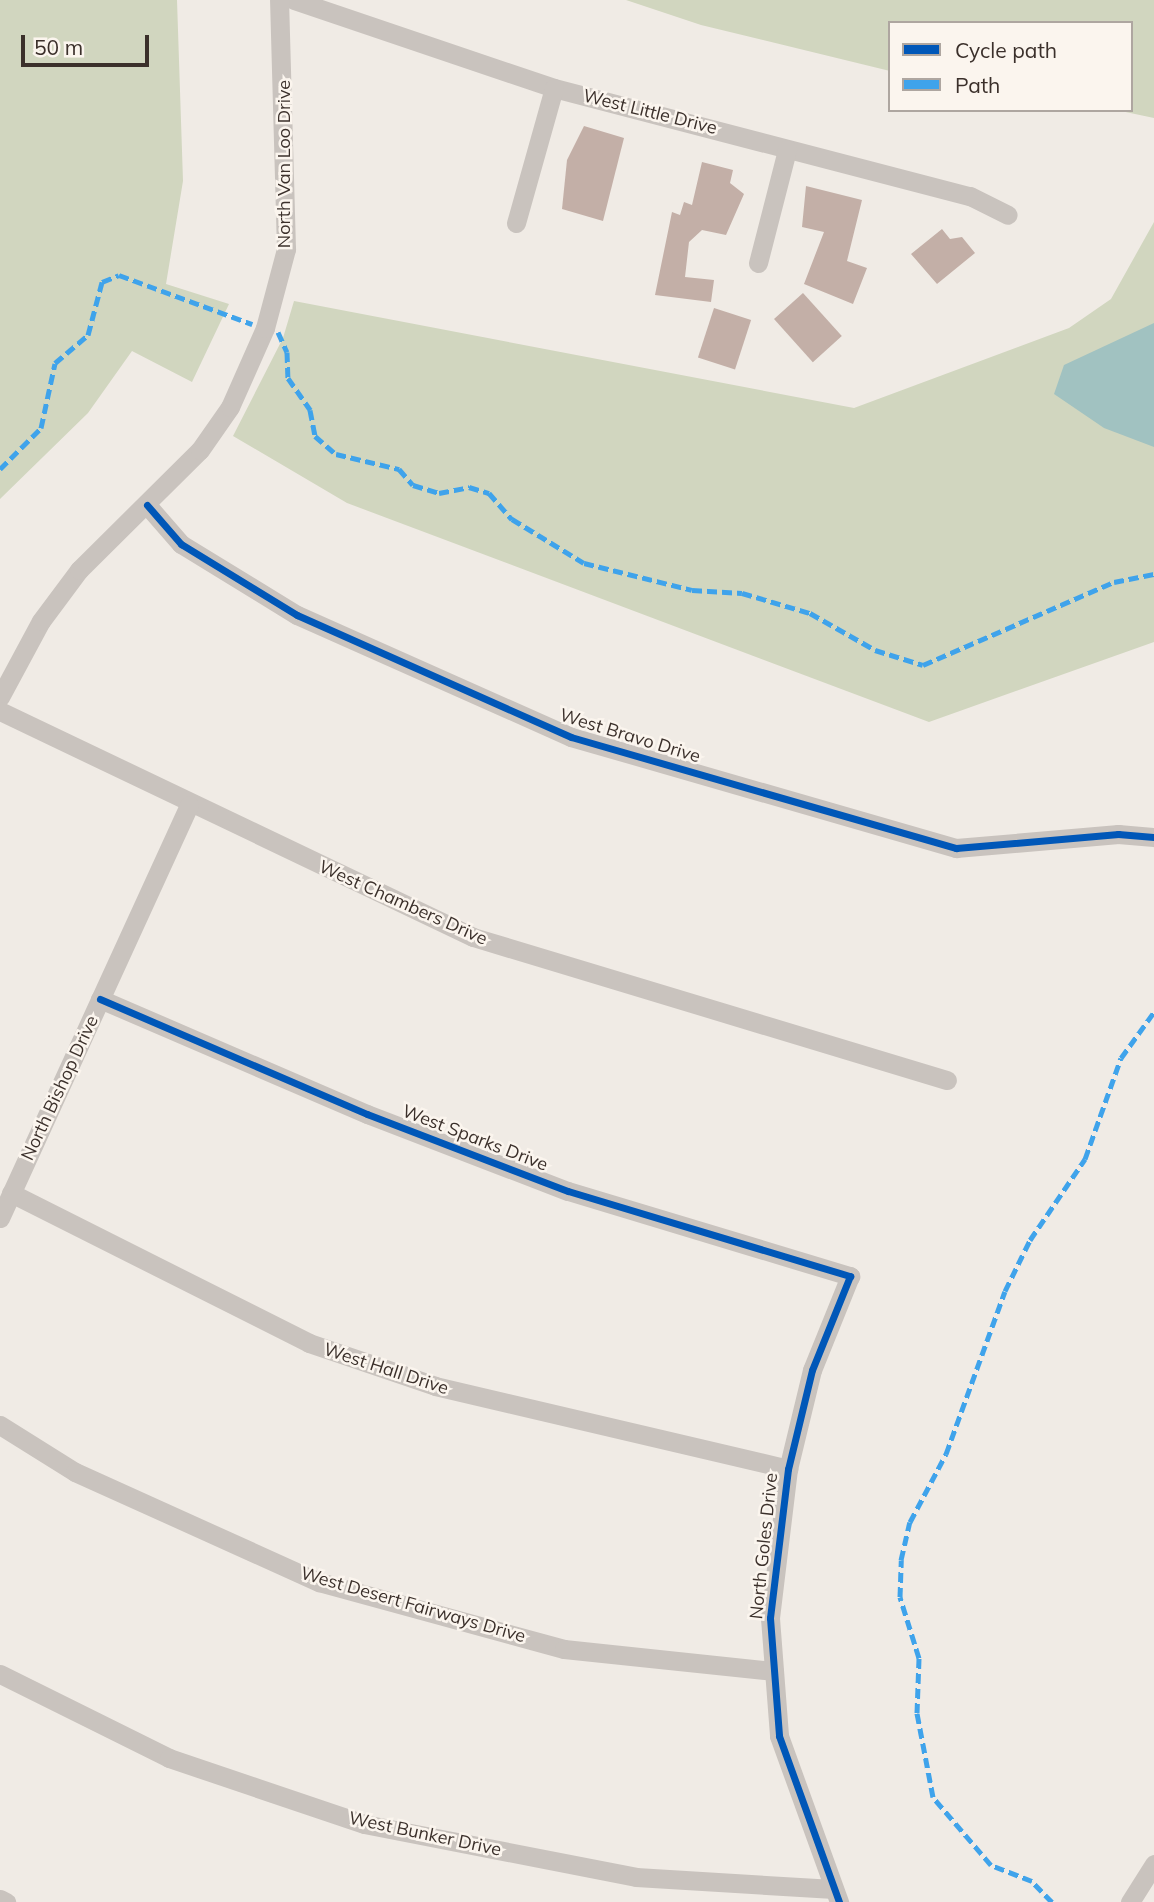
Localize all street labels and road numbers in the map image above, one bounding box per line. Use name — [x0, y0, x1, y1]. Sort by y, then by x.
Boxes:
street label: North Van Loo Drive — [273, 80, 295, 248]
street label: West Little Drive — [581, 85, 719, 139]
street label: West Bravo Drive — [557, 704, 703, 768]
street label: West Chambers Drive — [315, 856, 491, 950]
street label: North Bishop Drive — [17, 1012, 103, 1164]
street label: West Sparks Drive — [399, 1100, 551, 1176]
street label: West Hall Drive — [321, 1339, 451, 1399]
street label: North Goles Drive — [746, 1472, 782, 1620]
street label: West Desert Fairways Drive — [298, 1562, 528, 1648]
street label: West Bunker Drive — [347, 1807, 503, 1861]

